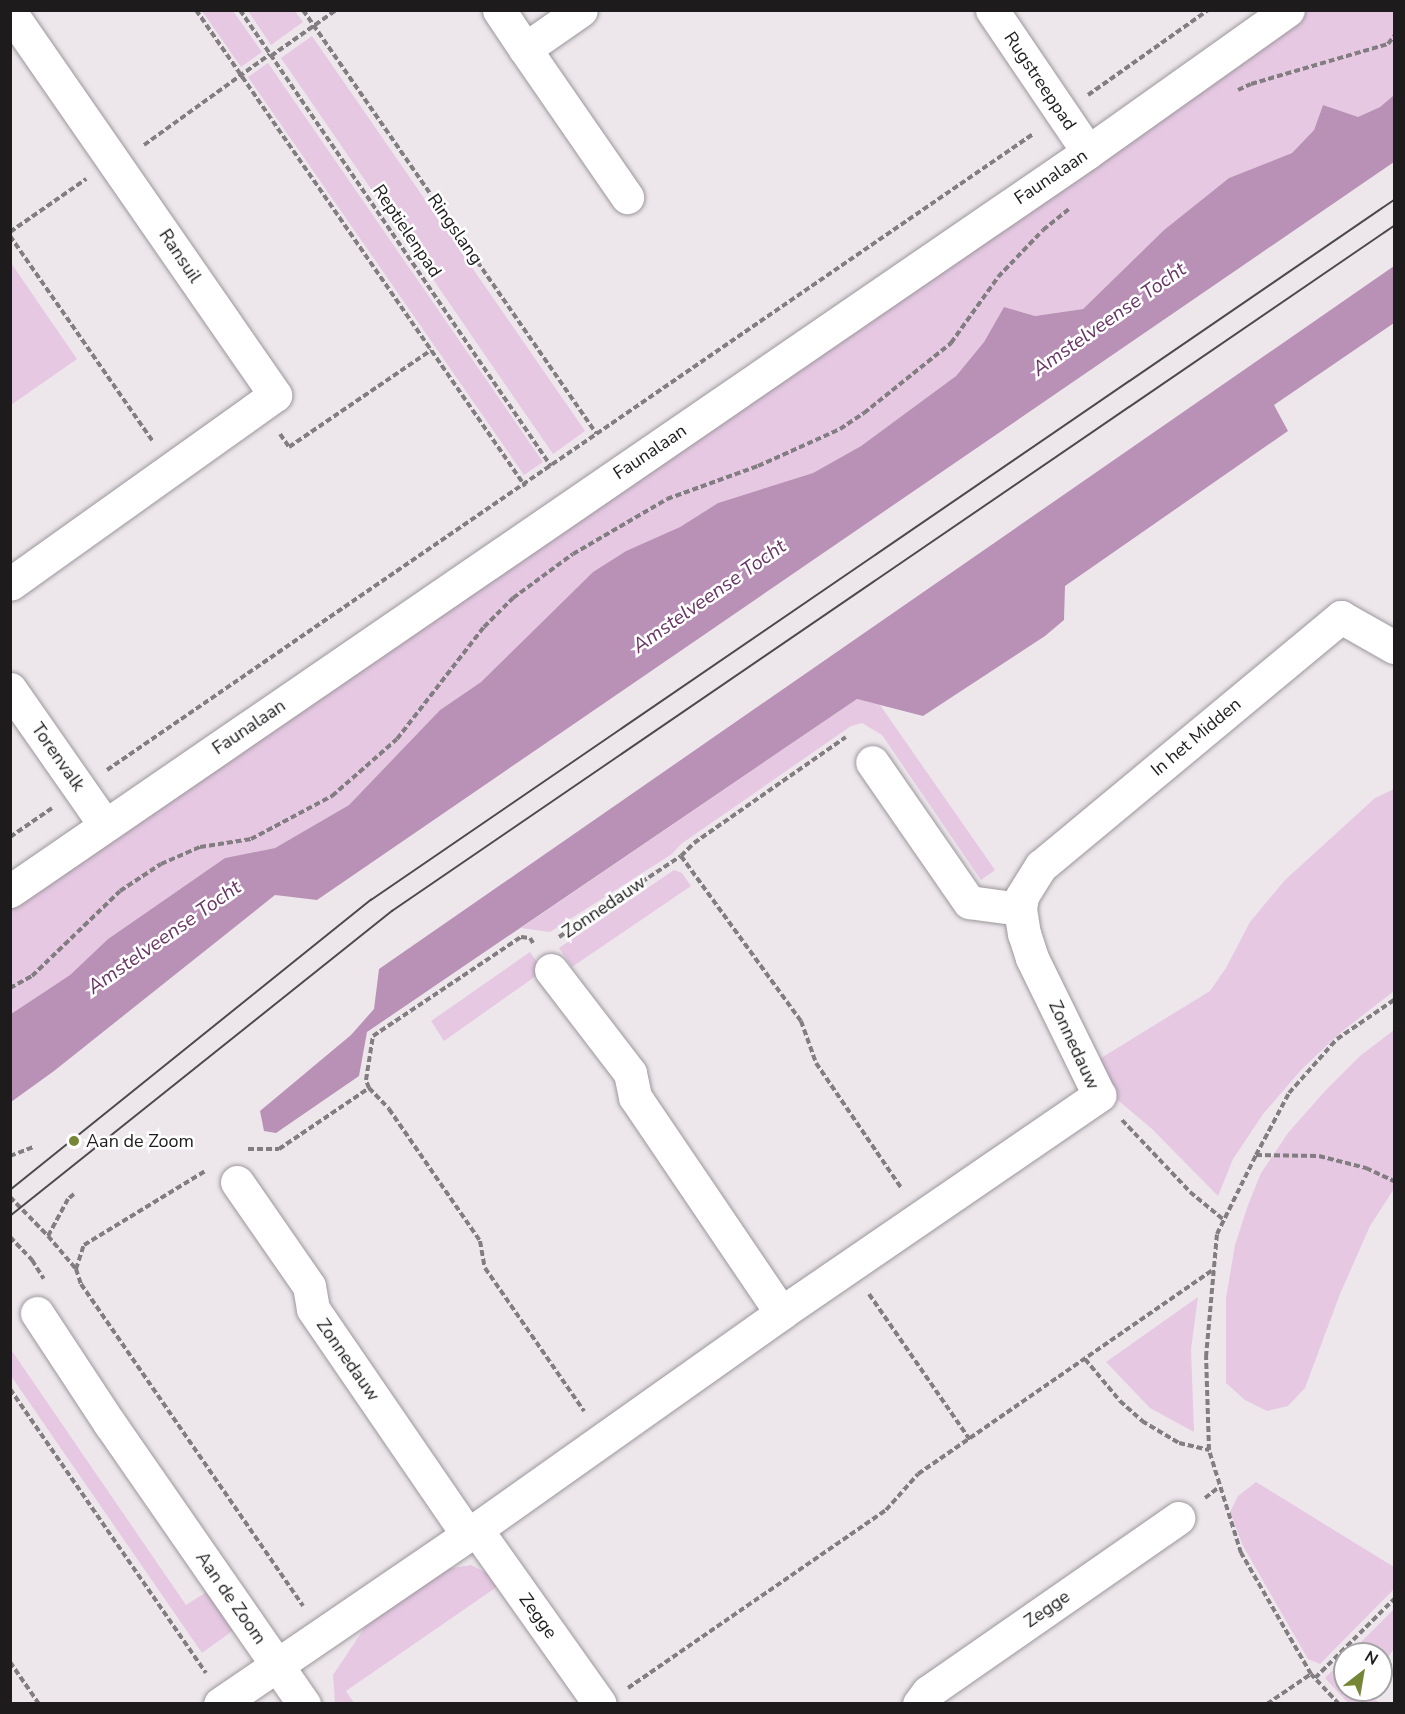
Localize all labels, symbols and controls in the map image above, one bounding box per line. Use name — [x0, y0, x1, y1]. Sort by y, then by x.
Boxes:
street label: Rugstreeppad — [999, 28, 1081, 134]
street label: Faunalaan — [1010, 145, 1092, 209]
street label: Reptielenpad — [368, 180, 446, 282]
street label: Ringslang — [423, 190, 487, 268]
street label: Ransuil — [154, 225, 206, 287]
water label: Amstelveense Tocht — [1028, 257, 1190, 381]
street label: Faunalaan — [609, 420, 691, 484]
water label: Amstelveense Tocht — [628, 534, 790, 658]
street label: In het Midden — [1147, 693, 1245, 781]
street label: Faunalaan — [208, 695, 290, 759]
street label: Torenvalk — [27, 719, 89, 795]
street label: Zonnedauw — [558, 871, 650, 943]
water label: Amstelveense Tocht — [83, 875, 245, 999]
street label: Zonnedauw — [1044, 997, 1104, 1093]
place label: Aan de Zoom — [86, 1130, 194, 1152]
marker: Aan de Zoom — [67, 1134, 81, 1148]
street label: Zonnedauw — [312, 1315, 384, 1405]
street label: Aan de Zoom — [191, 1548, 271, 1648]
street label: Zegge — [1020, 1586, 1074, 1632]
street label: Zegge — [514, 1589, 562, 1643]
north arrow — [1333, 1642, 1393, 1702]
text: N — [1360, 1646, 1382, 1671]

